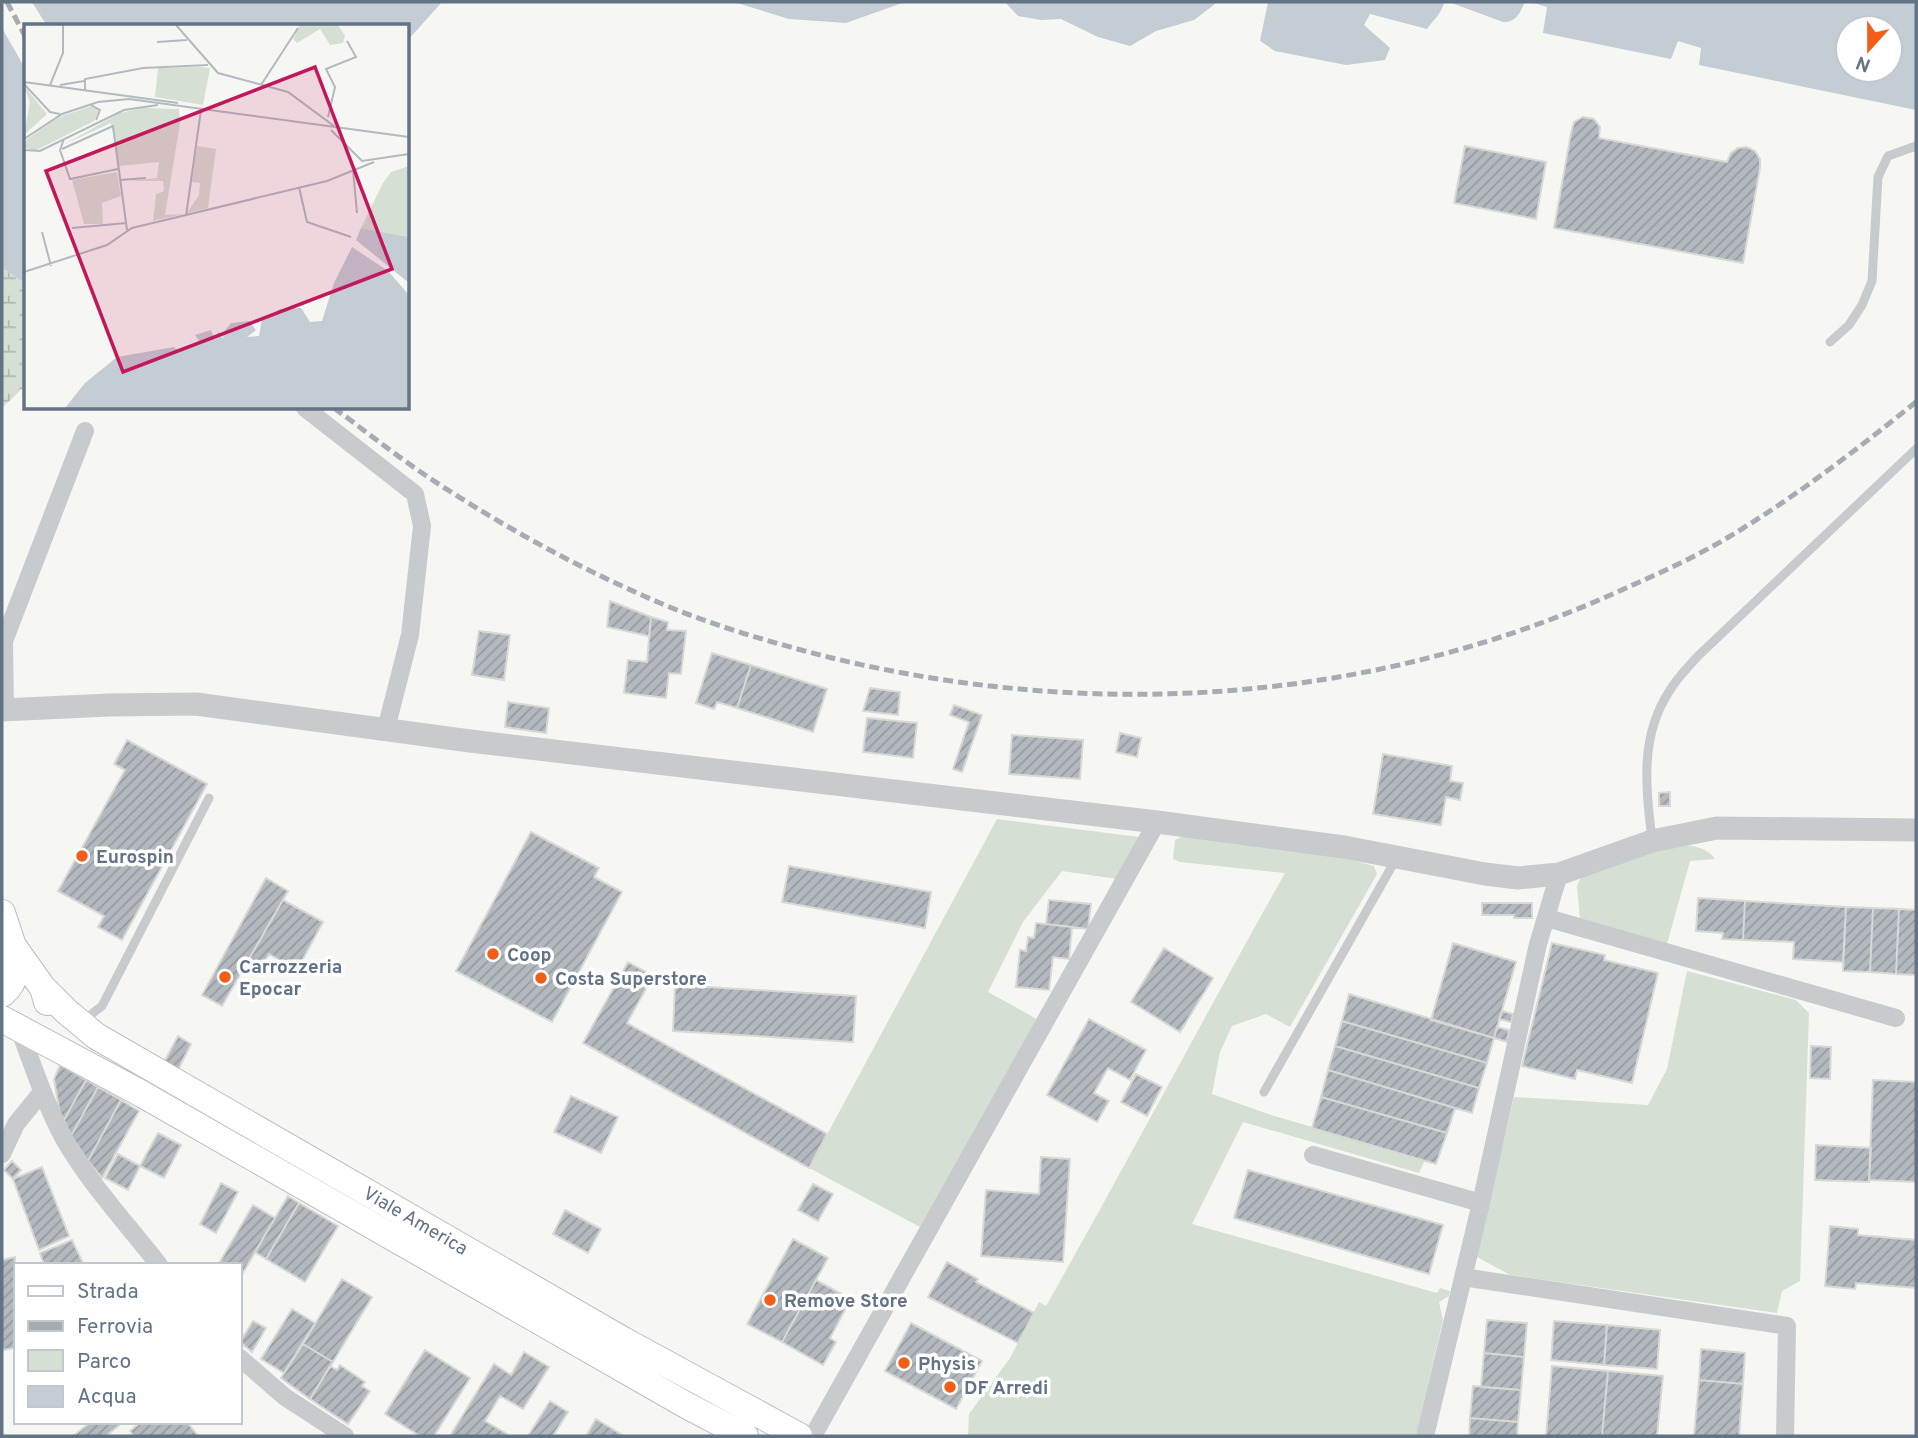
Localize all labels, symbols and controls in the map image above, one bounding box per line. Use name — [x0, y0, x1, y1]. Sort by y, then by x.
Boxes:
north arrow — [1834, 14, 1904, 84]
inset map — [24, 24, 410, 410]
text: N — [1853, 49, 1874, 77]
place label: Eurospin — [96, 846, 174, 870]
marker: Eurospin — [74, 848, 90, 864]
place label: Coop — [507, 944, 552, 968]
marker: Coop — [485, 946, 501, 962]
place label: Carrozzeria Epocar — [239, 956, 342, 1002]
place label: Costa Superstore — [555, 968, 707, 992]
marker: Carrozzeria Epocar — [217, 969, 233, 985]
marker: Costa Superstore — [533, 970, 549, 986]
street label: Viale America — [358, 1182, 472, 1261]
legend — [14, 1263, 242, 1424]
text: Strada — [77, 1279, 138, 1306]
place label: Remove Store — [784, 1290, 908, 1314]
marker: Remove Store — [762, 1292, 778, 1308]
text: Ferrovia — [77, 1314, 153, 1341]
text: Parco — [77, 1349, 131, 1376]
place label: Physis — [918, 1353, 976, 1377]
marker: Physis — [896, 1355, 912, 1371]
place label: DF Arredi — [964, 1377, 1048, 1401]
marker: DF Arredi — [942, 1379, 958, 1395]
text: Acqua — [77, 1384, 137, 1411]

